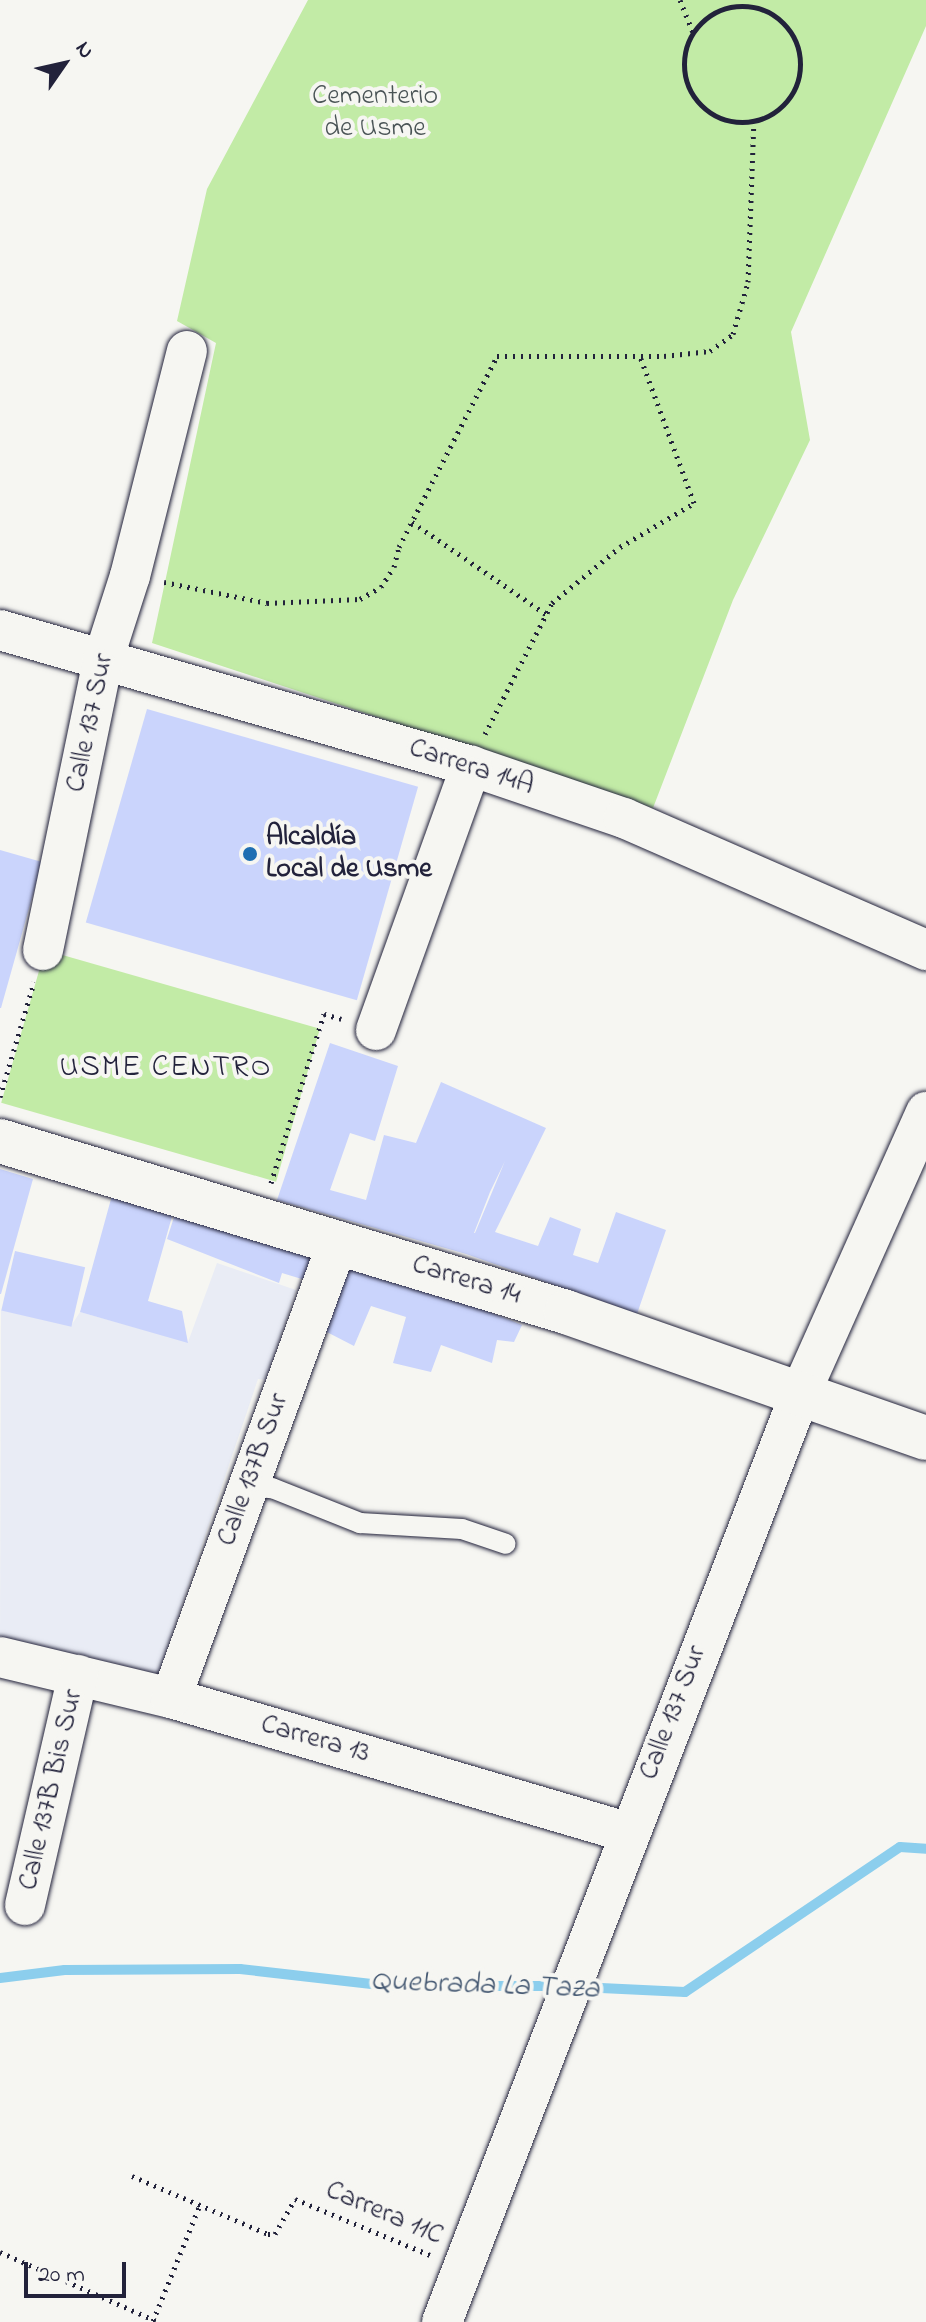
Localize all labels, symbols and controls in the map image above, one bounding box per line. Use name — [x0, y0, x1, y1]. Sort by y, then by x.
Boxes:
north arrow — [24, 24, 104, 104]
text: N — [66, 35, 101, 66]
park label: Cementerio de Usme — [312, 80, 438, 146]
street label: Calle 137 Sur — [60, 651, 122, 795]
street label: Carrera 14A — [405, 732, 537, 804]
place label: Alcaldía Local de Usme — [266, 821, 432, 887]
marker: Alcaldía Local de Usme — [241, 845, 259, 863]
district label: USME CENTRO — [60, 1050, 272, 1086]
street label: Carrera 14 — [408, 1249, 524, 1313]
street label: Calle 137B Sur — [211, 1389, 297, 1551]
street label: Calle 137 Sur — [633, 1641, 715, 1785]
street label: Calle 137B Bis Sur — [13, 1686, 91, 1894]
street label: Carrera 13 — [257, 1708, 373, 1772]
water label: Quebrada La Taza — [370, 1964, 600, 2008]
street label: Carrera 11C — [320, 2174, 448, 2254]
scale bar — [28, 2246, 130, 2296]
text: 20 m — [38, 2258, 85, 2293]

